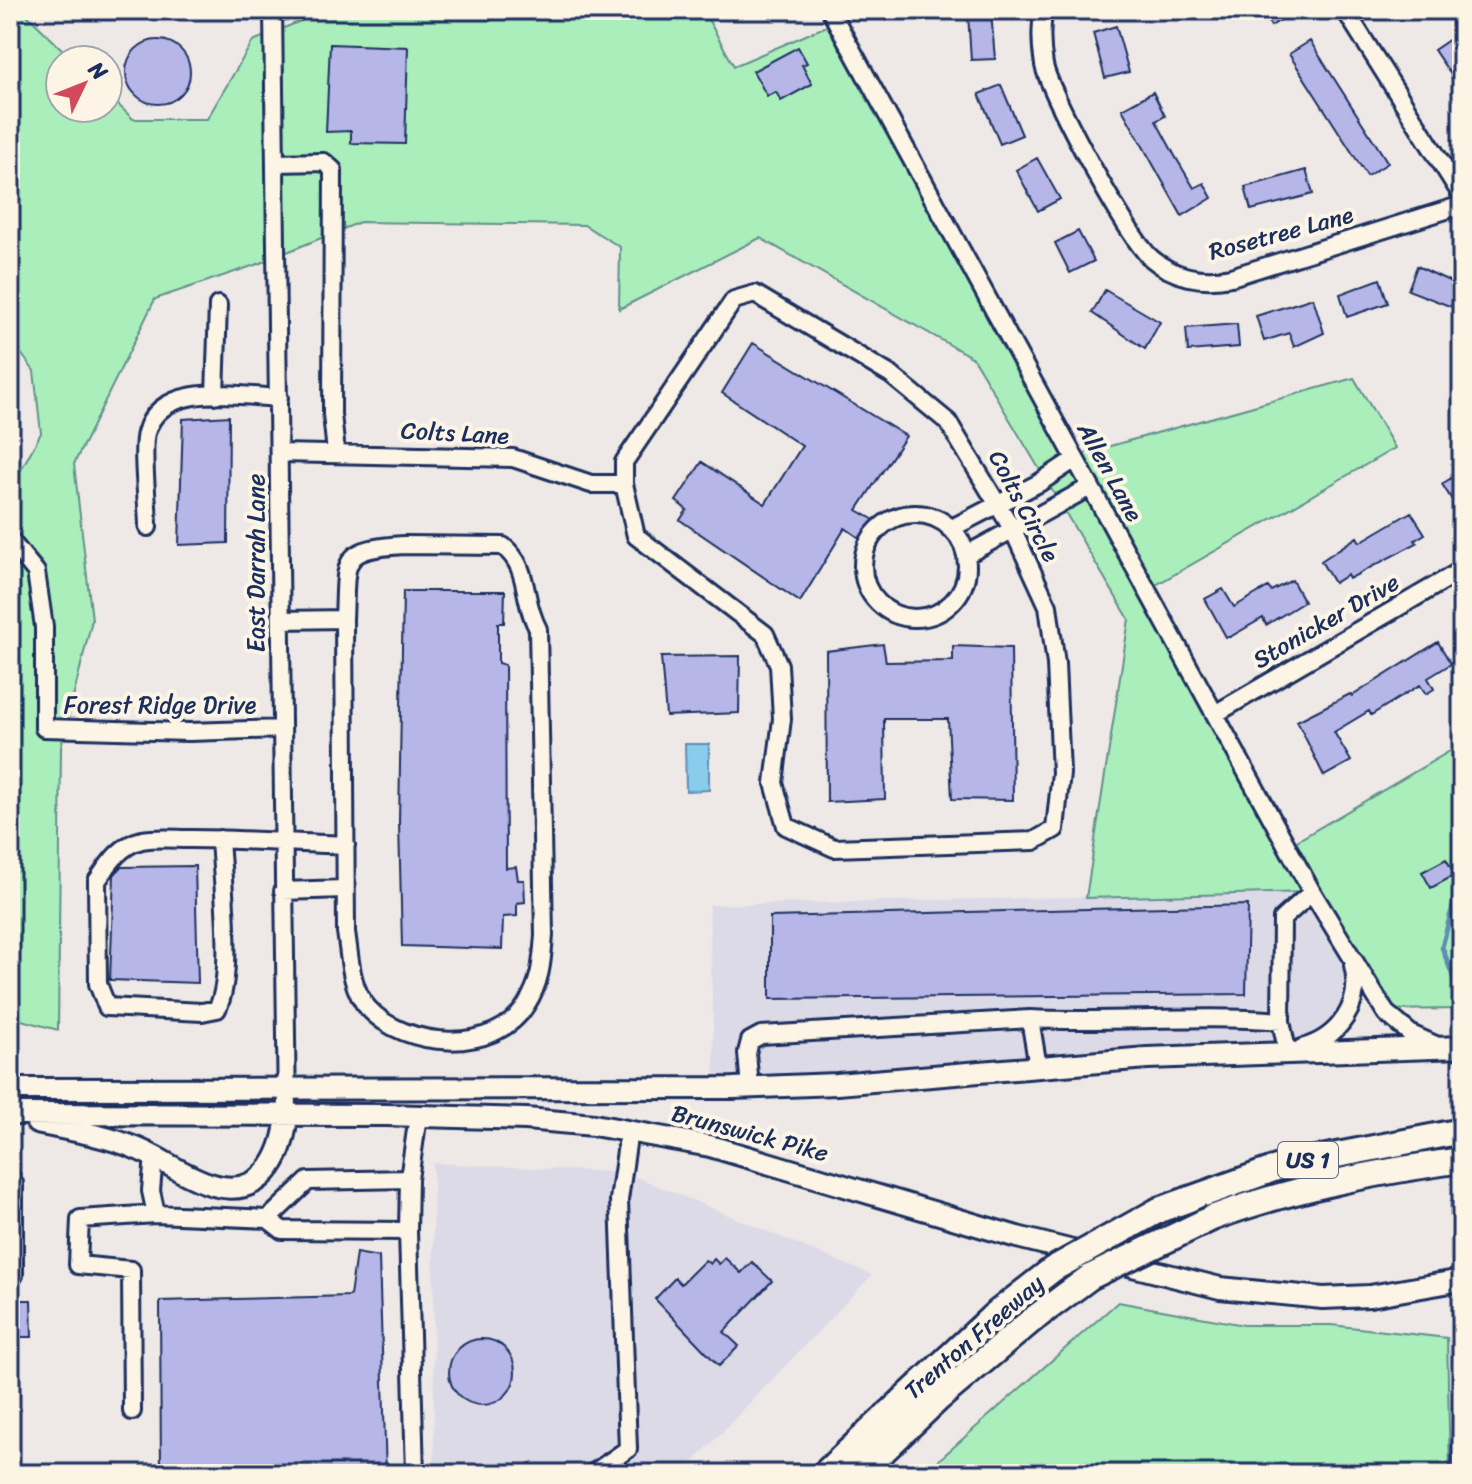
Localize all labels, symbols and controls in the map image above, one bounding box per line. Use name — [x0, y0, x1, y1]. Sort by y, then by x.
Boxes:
north arrow — [44, 44, 124, 124]
text: N — [78, 51, 118, 90]
street label: Rosetree Lane — [1204, 193, 1358, 272]
street label: Colts Lane — [400, 409, 511, 457]
street label: Allen Lane — [1065, 413, 1155, 530]
street label: Colts Circle — [977, 442, 1071, 570]
street label: East Darrah Lane — [235, 474, 277, 652]
street label: Stonicker Drive — [1244, 562, 1408, 680]
street label: Forest Ridge Drive — [64, 684, 257, 726]
street label: Brunswick Pike — [667, 1092, 833, 1174]
road number: US 1 — [1278, 1142, 1338, 1178]
street label: Trenton Freeway — [894, 1263, 1054, 1410]

